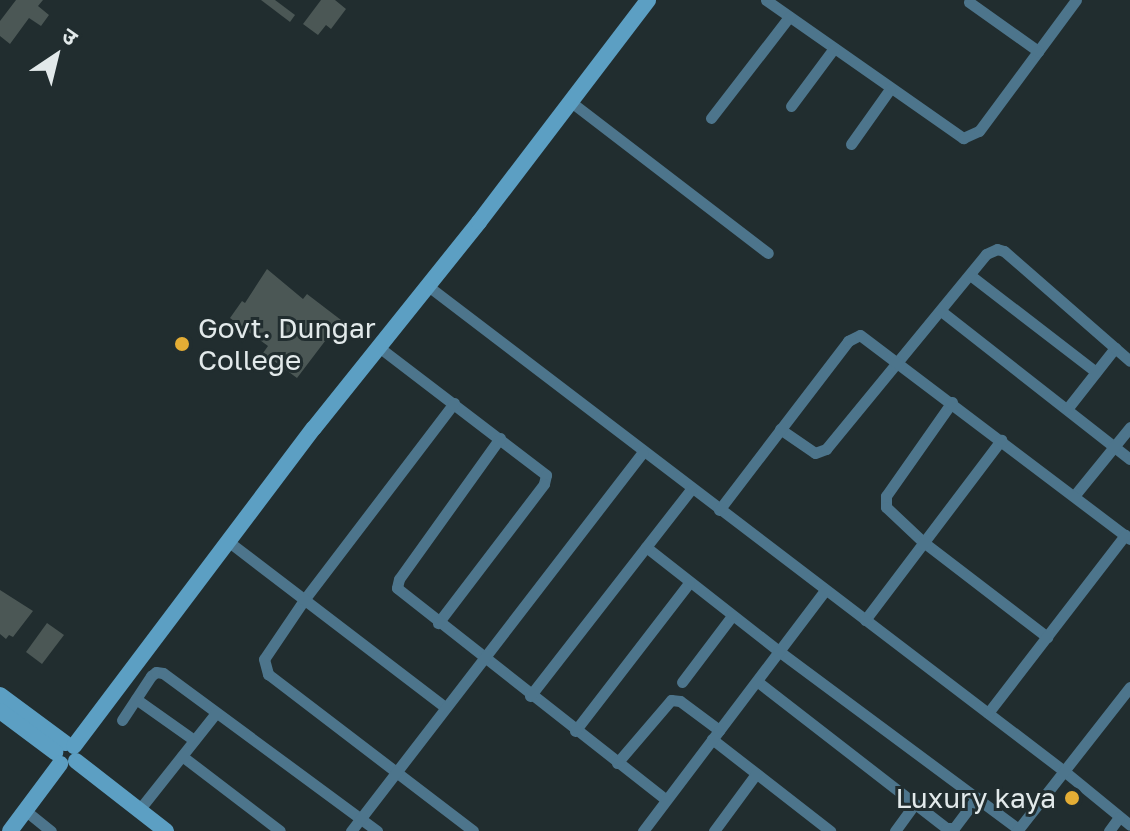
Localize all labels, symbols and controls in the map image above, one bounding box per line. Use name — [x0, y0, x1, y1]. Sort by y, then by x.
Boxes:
north arrow — [16, 16, 96, 96]
text: उ — [57, 21, 83, 51]
place label: Govt. Dungar College — [198, 311, 376, 377]
marker: Govt. Dungar College — [173, 335, 191, 353]
place label: Luxury kaya — [895, 781, 1056, 815]
marker: Luxury kaya — [1063, 789, 1081, 807]

